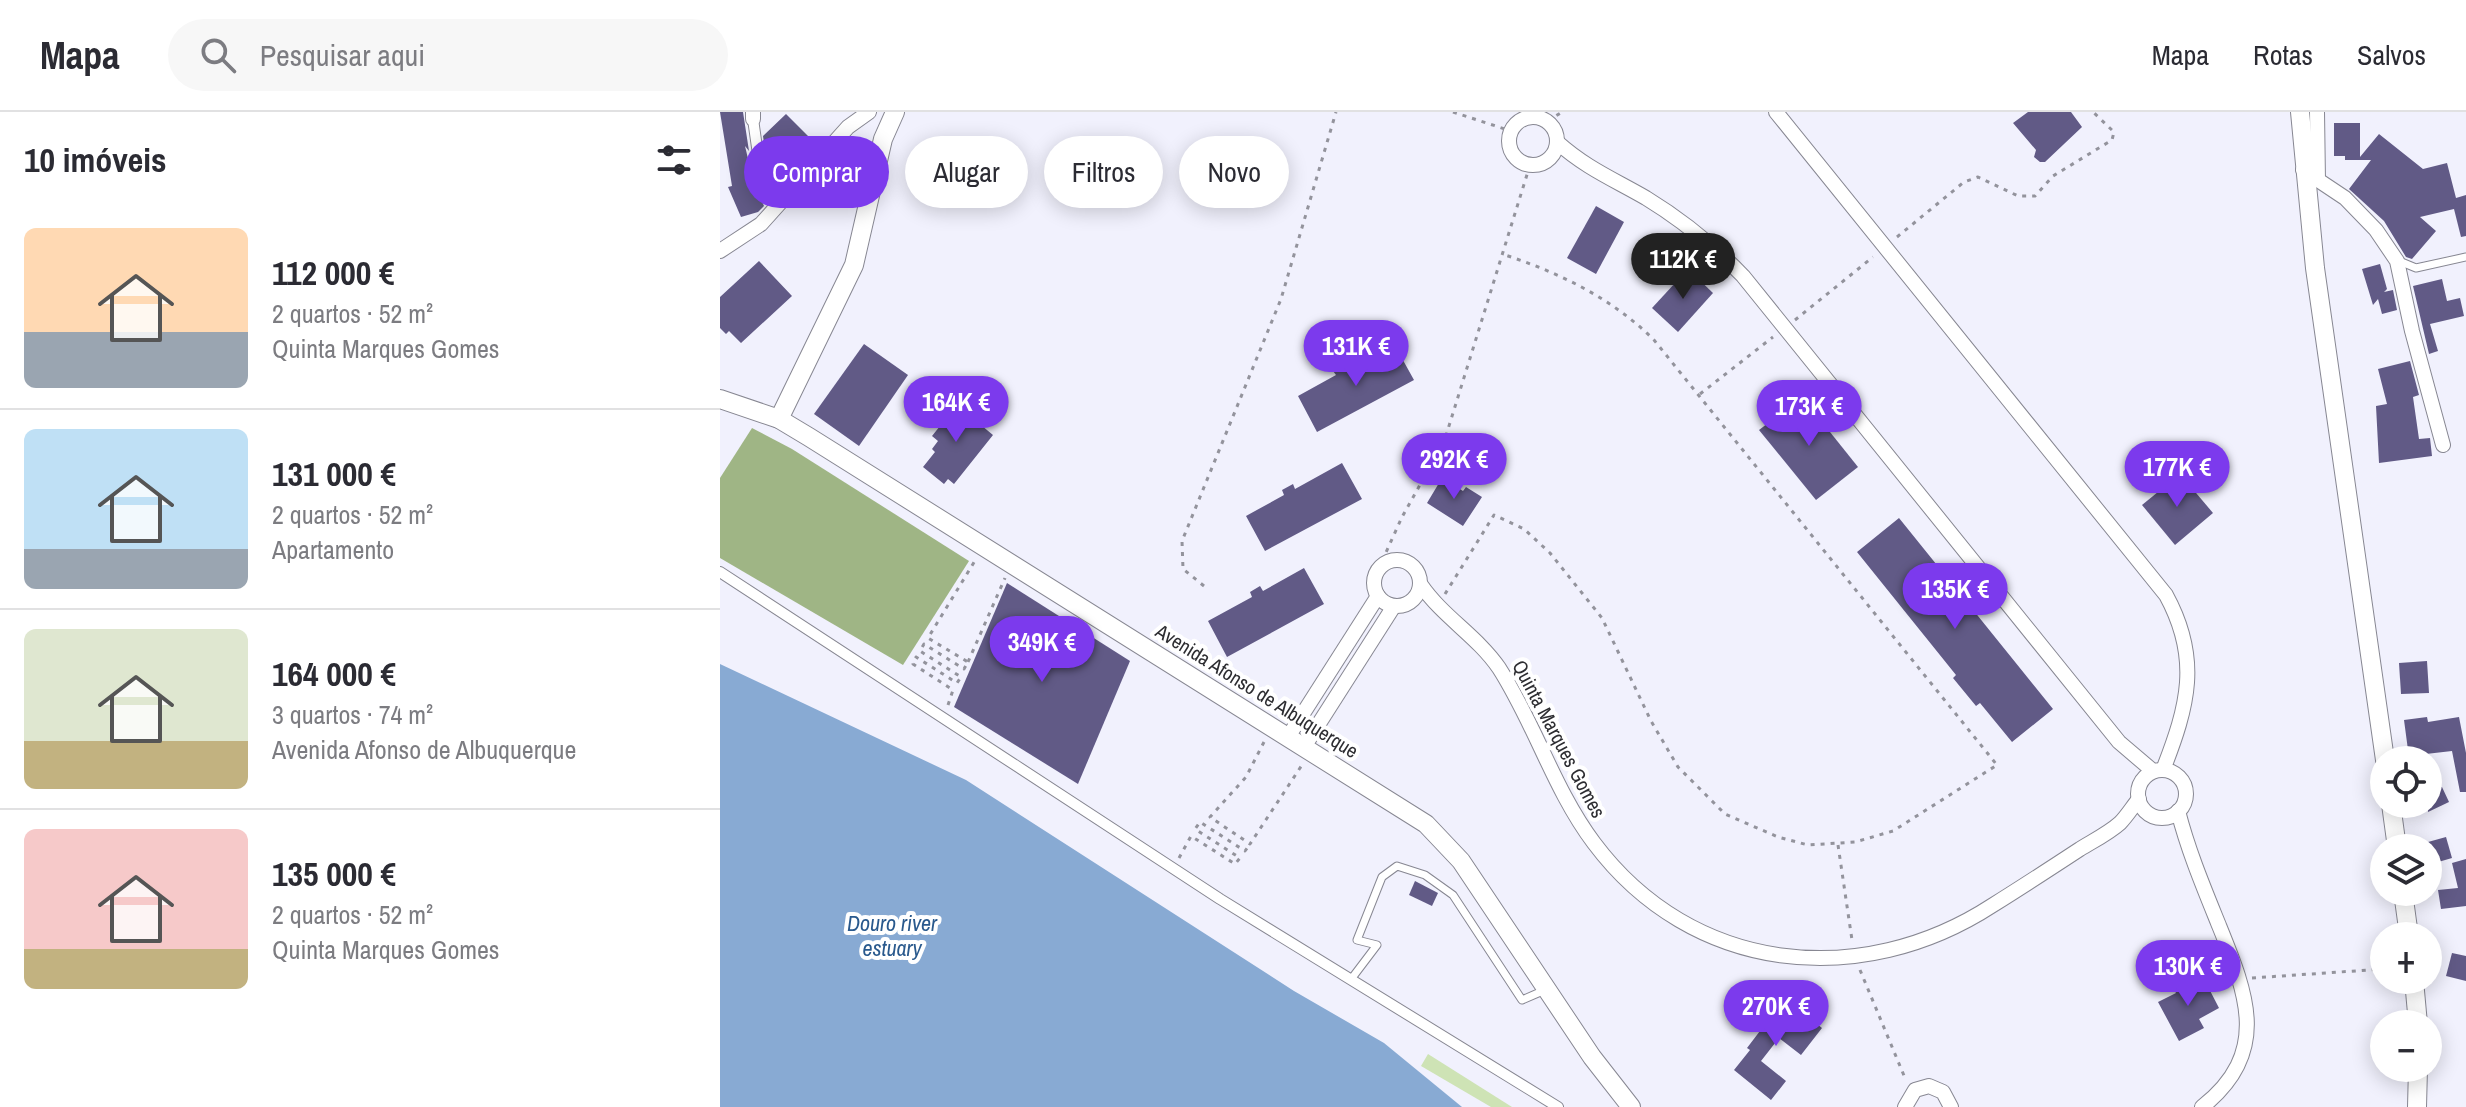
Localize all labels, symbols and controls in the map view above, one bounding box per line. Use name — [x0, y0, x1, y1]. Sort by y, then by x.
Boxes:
search box — [168, 19, 728, 91]
text: Mapa — [40, 30, 120, 81]
icon: search — [196, 33, 240, 77]
text: Pesquisar aqui — [260, 35, 425, 75]
text: Mapa — [2152, 36, 2209, 74]
text: Rotas — [2253, 36, 2313, 74]
text: Salvos — [2357, 36, 2426, 74]
chip: Comprar — [744, 136, 889, 208]
chip: Alugar — [905, 136, 1028, 208]
chip: Filtros — [1044, 136, 1163, 208]
chip: Novo — [1179, 136, 1289, 208]
text: 10 imóveis — [24, 137, 167, 183]
icon: filters — [652, 138, 696, 182]
pin: 112K € — [1618, 233, 1748, 301]
text: 112K € — [1649, 241, 1717, 276]
text: 112 000 € — [272, 250, 395, 296]
icon: home — [88, 260, 184, 356]
text: 2 quartos · 52 m² — [272, 296, 433, 331]
pin: 131K € — [1291, 320, 1421, 388]
text: 131K € — [1322, 328, 1390, 363]
text: Quinta Marques Gomes — [272, 331, 500, 366]
pin: 164K € — [891, 376, 1021, 444]
pin: 173K € — [1744, 380, 1874, 448]
text: 164K € — [922, 384, 990, 419]
text: 173K € — [1775, 388, 1843, 423]
pin: 292K € — [1389, 433, 1519, 501]
text: 292K € — [1420, 441, 1488, 476]
pin: 177K € — [2112, 441, 2242, 509]
text: 177K € — [2143, 449, 2211, 484]
text: 131 000 € — [272, 451, 396, 497]
icon: home — [88, 461, 184, 557]
text: 2 quartos · 52 m² — [272, 497, 433, 532]
text: Apartamento — [272, 532, 394, 567]
pin: 135K € — [1890, 563, 2020, 631]
text: 135K € — [1921, 571, 1989, 606]
pin: 349K € — [977, 616, 1107, 684]
street label: Avenida Afonso de Albuquerque — [1150, 617, 1364, 764]
text: 349K € — [1008, 624, 1076, 659]
text: 164 000 € — [272, 651, 396, 697]
street label: Quinta Marques Gomes — [1506, 655, 1612, 822]
icon: home — [88, 661, 184, 757]
text: 3 quartos · 74 m² — [272, 697, 433, 732]
text: Avenida Afonso de Albuquerque — [272, 732, 576, 767]
map controls — [2370, 746, 2442, 1082]
button: locate — [2370, 746, 2442, 818]
button: layers — [2370, 834, 2442, 906]
text: 135 000 € — [272, 851, 396, 897]
icon: home — [88, 861, 184, 957]
text: 2 quartos · 52 m² — [272, 897, 433, 932]
water label: Douro river estuary — [847, 908, 938, 963]
button: + — [2370, 922, 2442, 994]
text: Quinta Marques Gomes — [272, 932, 500, 967]
pin: 130K € — [2123, 940, 2253, 1008]
text: 130K € — [2154, 948, 2222, 983]
pin: 270K € — [1711, 980, 1841, 1048]
text: 270K € — [1742, 988, 1810, 1023]
button: − — [2370, 1010, 2442, 1082]

